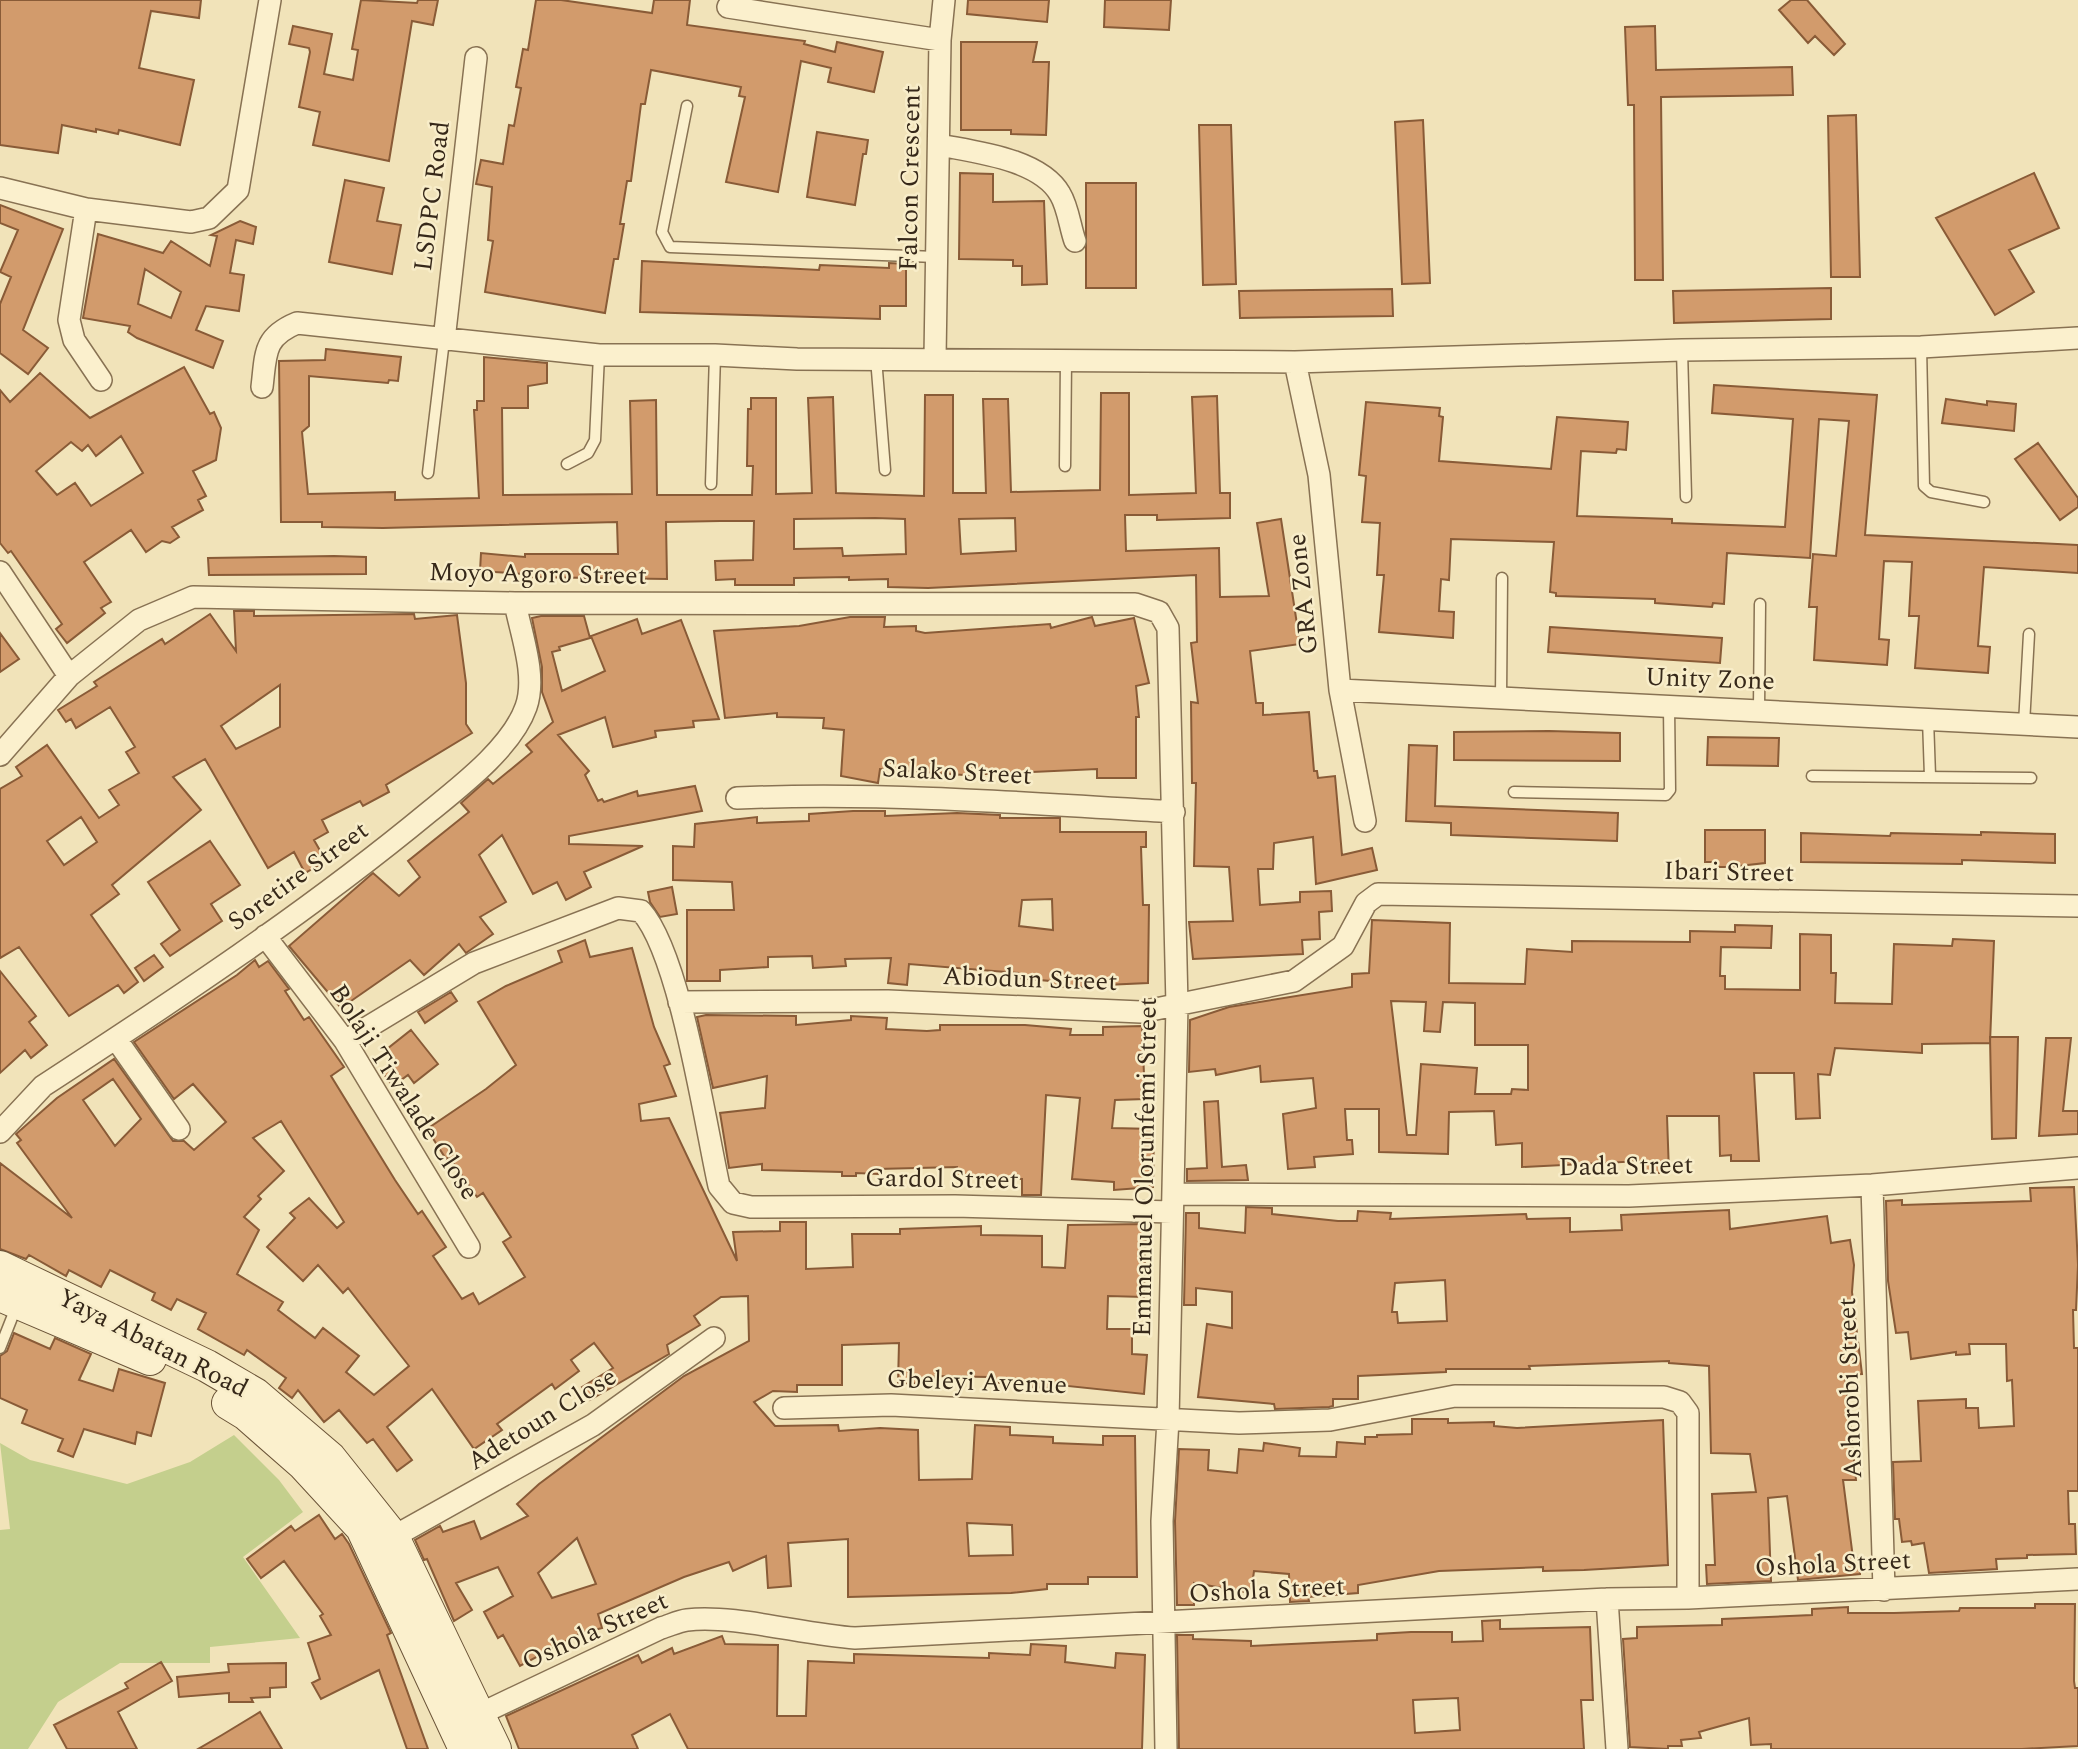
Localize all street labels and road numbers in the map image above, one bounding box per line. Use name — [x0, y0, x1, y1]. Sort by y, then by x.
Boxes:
street label: Falcon Crescent — [888, 85, 932, 271]
street label: LSDPC Road — [403, 119, 461, 273]
street label: GRA Zone — [1277, 532, 1329, 656]
street label: Moyo Agoro Street — [429, 552, 647, 596]
street label: Unity Zone — [1644, 657, 1776, 701]
street label: Salako Street — [881, 748, 1033, 796]
street label: Soretire Street — [219, 811, 377, 941]
street label: Ibari Street — [1663, 851, 1795, 893]
street label: Abiodun Street — [942, 956, 1118, 1002]
street label: Bolaji Tiwalade Close — [319, 976, 489, 1208]
street label: Emmanuel Olorunfemi Street — [1122, 997, 1168, 1337]
street label: Dada Street — [1558, 1145, 1694, 1187]
street label: Gardol Street — [865, 1158, 1019, 1200]
street label: Yaya Abatan Road — [51, 1278, 255, 1408]
street label: Ashorobi Street — [1827, 1297, 1873, 1479]
street label: Adetoun Close — [459, 1357, 625, 1481]
street label: Gbeleyi Avenue — [886, 1359, 1068, 1405]
street label: Oshola Street — [1754, 1540, 1912, 1588]
street label: Oshola Street — [1188, 1566, 1346, 1614]
street label: Oshola Street — [515, 1581, 675, 1681]

